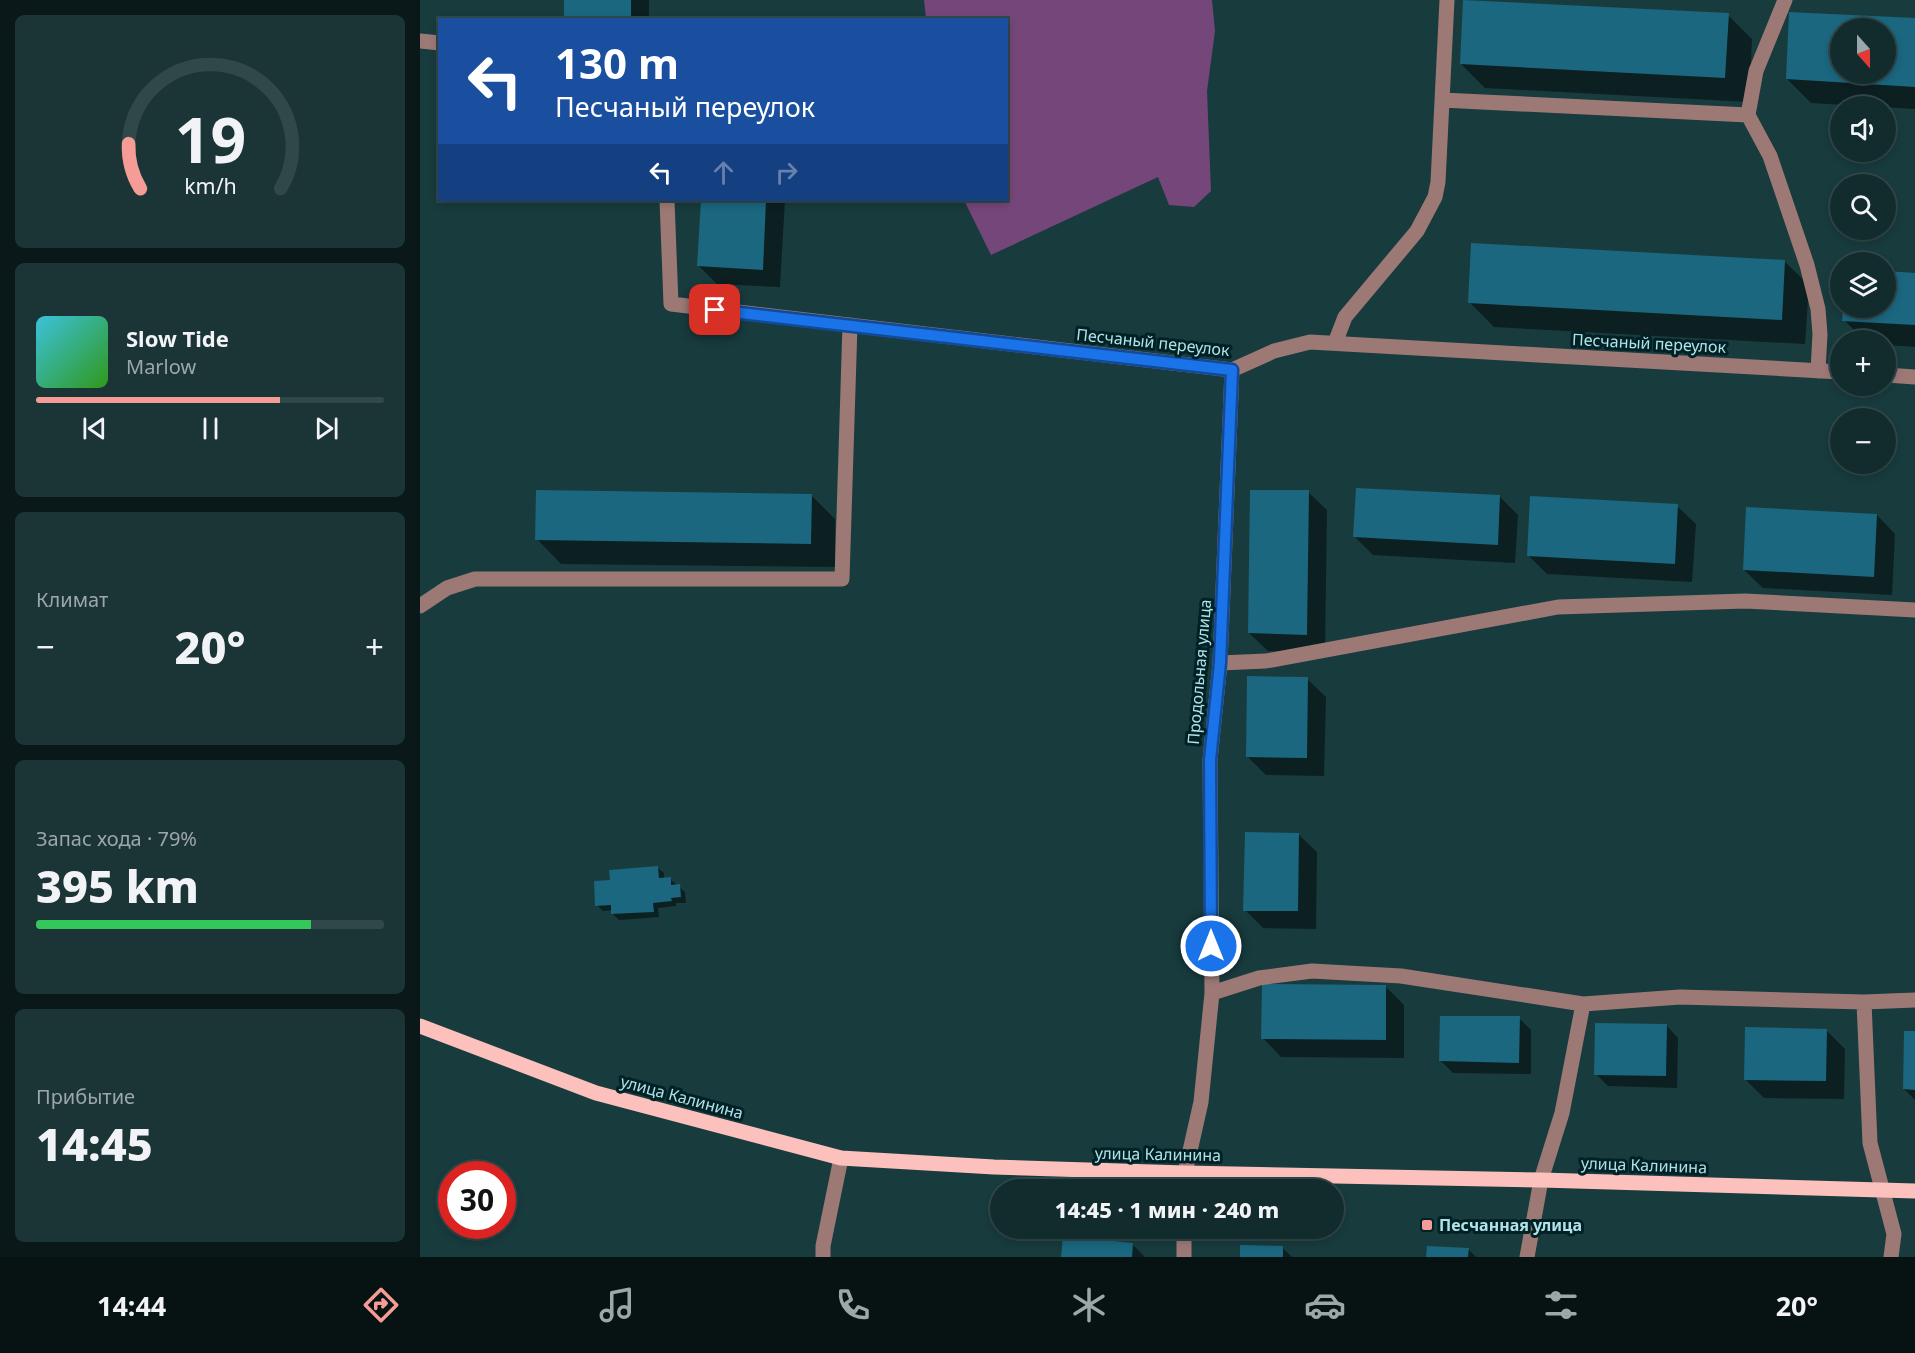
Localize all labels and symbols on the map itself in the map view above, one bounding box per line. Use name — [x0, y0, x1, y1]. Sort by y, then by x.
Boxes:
north arrow — [1830, 18, 1896, 84]
pin — [689, 284, 740, 335]
street label: Песчаный переулок — [1075, 323, 1231, 361]
street label: Песчаный переулок — [1571, 328, 1727, 358]
street label: Продольная улица — [1182, 599, 1216, 745]
position arrow — [1179, 914, 1243, 978]
street label: улица Калинина — [618, 1070, 746, 1124]
street label: улица Калинина — [1095, 1142, 1221, 1166]
street label: улица Калинина — [1581, 1152, 1707, 1178]
speed limit sign: 30 — [438, 1161, 516, 1239]
place label: Песчанная улица — [1439, 1214, 1582, 1236]
marker: Песчанная улица — [1420, 1218, 1434, 1232]

